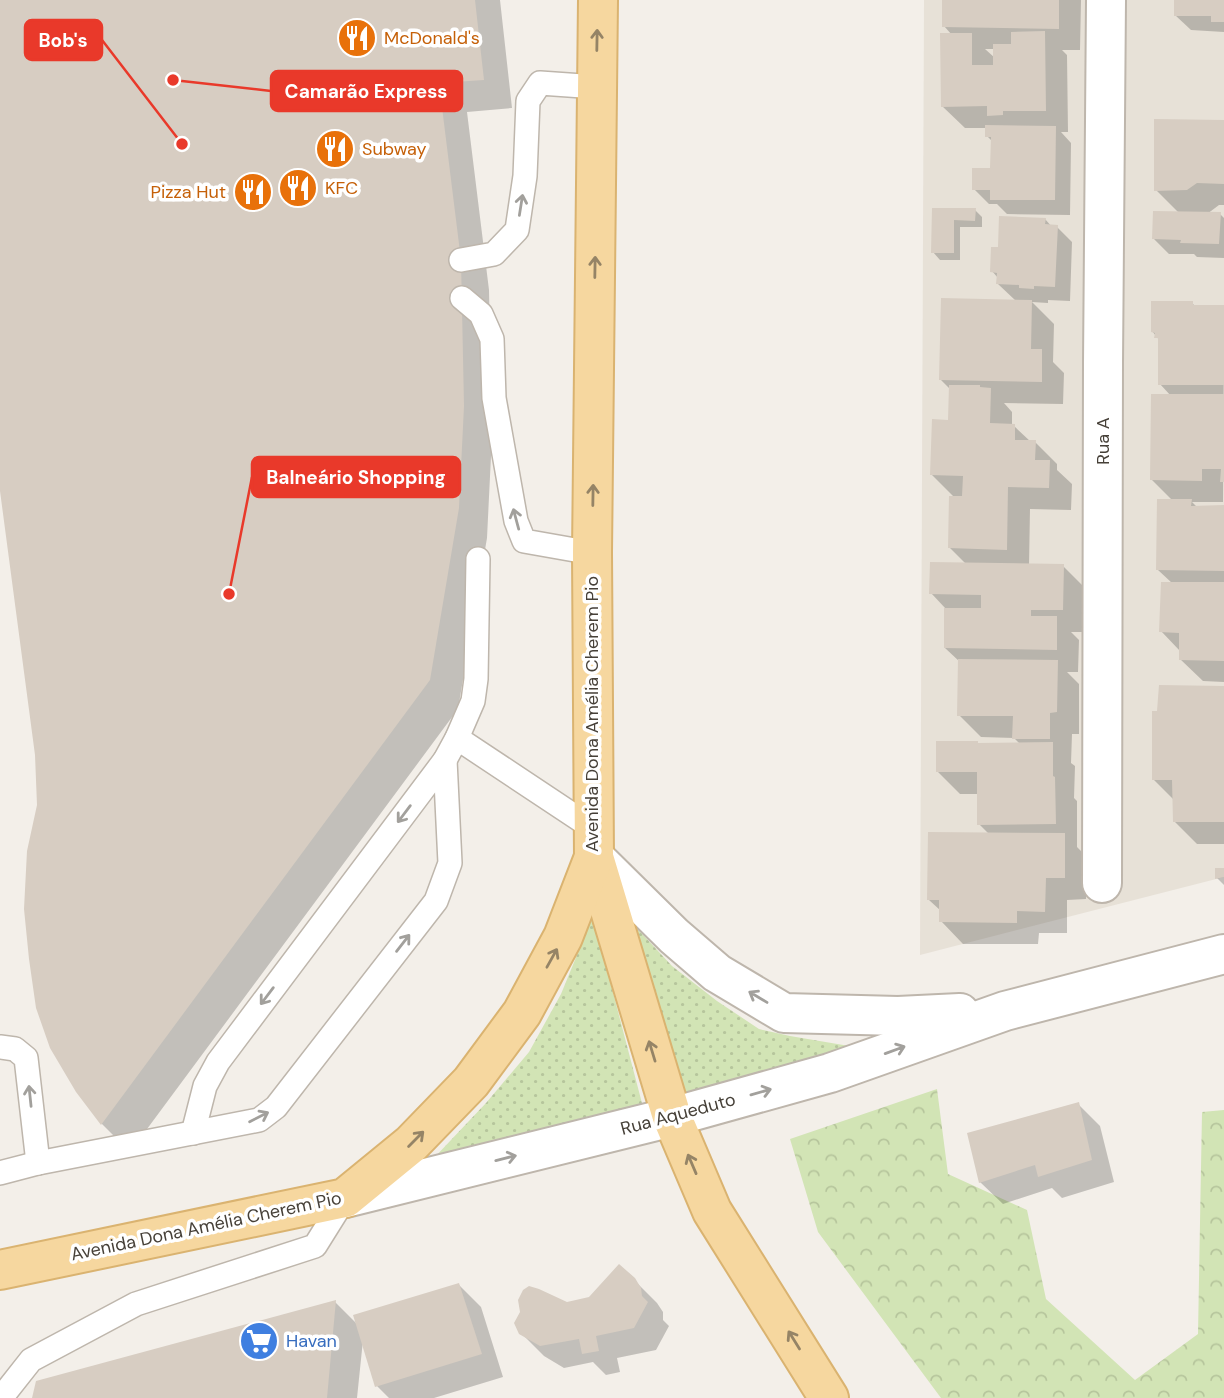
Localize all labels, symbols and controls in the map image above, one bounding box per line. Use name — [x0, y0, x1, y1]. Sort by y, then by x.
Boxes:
restaurant icon: McDonald's — [336, 17, 378, 59]
callout: Bob's — [25, 20, 102, 60]
place label: McDonald's — [384, 26, 480, 50]
text: Bob's — [38, 28, 88, 53]
one-way arrow — [591, 28, 604, 51]
callout: Camarão Express — [271, 71, 462, 111]
text: Camarão Express — [285, 79, 447, 104]
restaurant icon: Subway — [314, 128, 356, 170]
place label: Subway — [362, 137, 427, 161]
restaurant icon: KFC — [277, 167, 319, 209]
restaurant icon: Pizza Hut — [232, 171, 274, 213]
place label: KFC — [325, 176, 358, 200]
place label: Pizza Hut — [151, 180, 226, 204]
one-way arrow — [514, 194, 527, 217]
one-way arrow — [588, 256, 602, 279]
street label: Rua A — [1091, 417, 1115, 465]
callout: Balneário Shopping — [252, 457, 460, 497]
text: Balneário Shopping — [266, 465, 446, 490]
one-way arrow — [586, 483, 600, 506]
one-way arrow — [509, 508, 522, 530]
street label: Avenida Dona Amélia Cherem Pio — [580, 576, 604, 852]
one-way arrow — [396, 804, 411, 823]
one-way arrow — [396, 935, 411, 953]
one-way arrow — [545, 948, 559, 969]
one-way arrow — [260, 986, 275, 1005]
one-way arrow — [748, 990, 768, 1004]
one-way arrow — [645, 1041, 658, 1063]
one-way arrow — [883, 1043, 905, 1055]
one-way arrow — [24, 1085, 37, 1108]
one-way arrow — [750, 1085, 772, 1098]
street label: Rua Aqueduto — [618, 1087, 738, 1141]
one-way arrow — [248, 1110, 269, 1123]
one-way arrow — [407, 1131, 424, 1148]
one-way arrow — [494, 1151, 517, 1164]
one-way arrow — [685, 1154, 698, 1175]
street label: Avenida Dona Amélia Cherem Pio — [68, 1186, 344, 1266]
supermarket icon: Havan — [238, 1320, 280, 1362]
place label: Havan — [286, 1329, 337, 1353]
one-way arrow — [786, 1330, 800, 1350]

